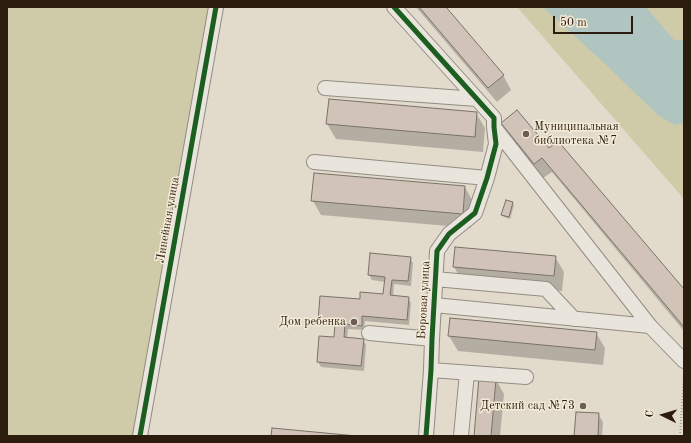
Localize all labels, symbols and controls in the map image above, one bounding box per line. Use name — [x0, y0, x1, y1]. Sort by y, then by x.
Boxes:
scale bar — [555, 8, 635, 34]
text: 50 m — [560, 17, 587, 29]
place label: Муниципальная библиотека №7 — [534, 120, 619, 148]
marker: Муниципальная библиотека №7 — [521, 129, 531, 139]
street label: Линейная улица — [153, 176, 183, 264]
street label: Боровая улица — [415, 260, 433, 340]
place label: Дом ребенка — [279, 315, 346, 329]
marker: Дом ребенка — [349, 317, 359, 327]
north arrow — [643, 395, 683, 435]
place label: Детский сад №73 — [480, 399, 575, 413]
marker: Детский сад №73 — [578, 401, 588, 411]
text: С — [645, 410, 656, 418]

